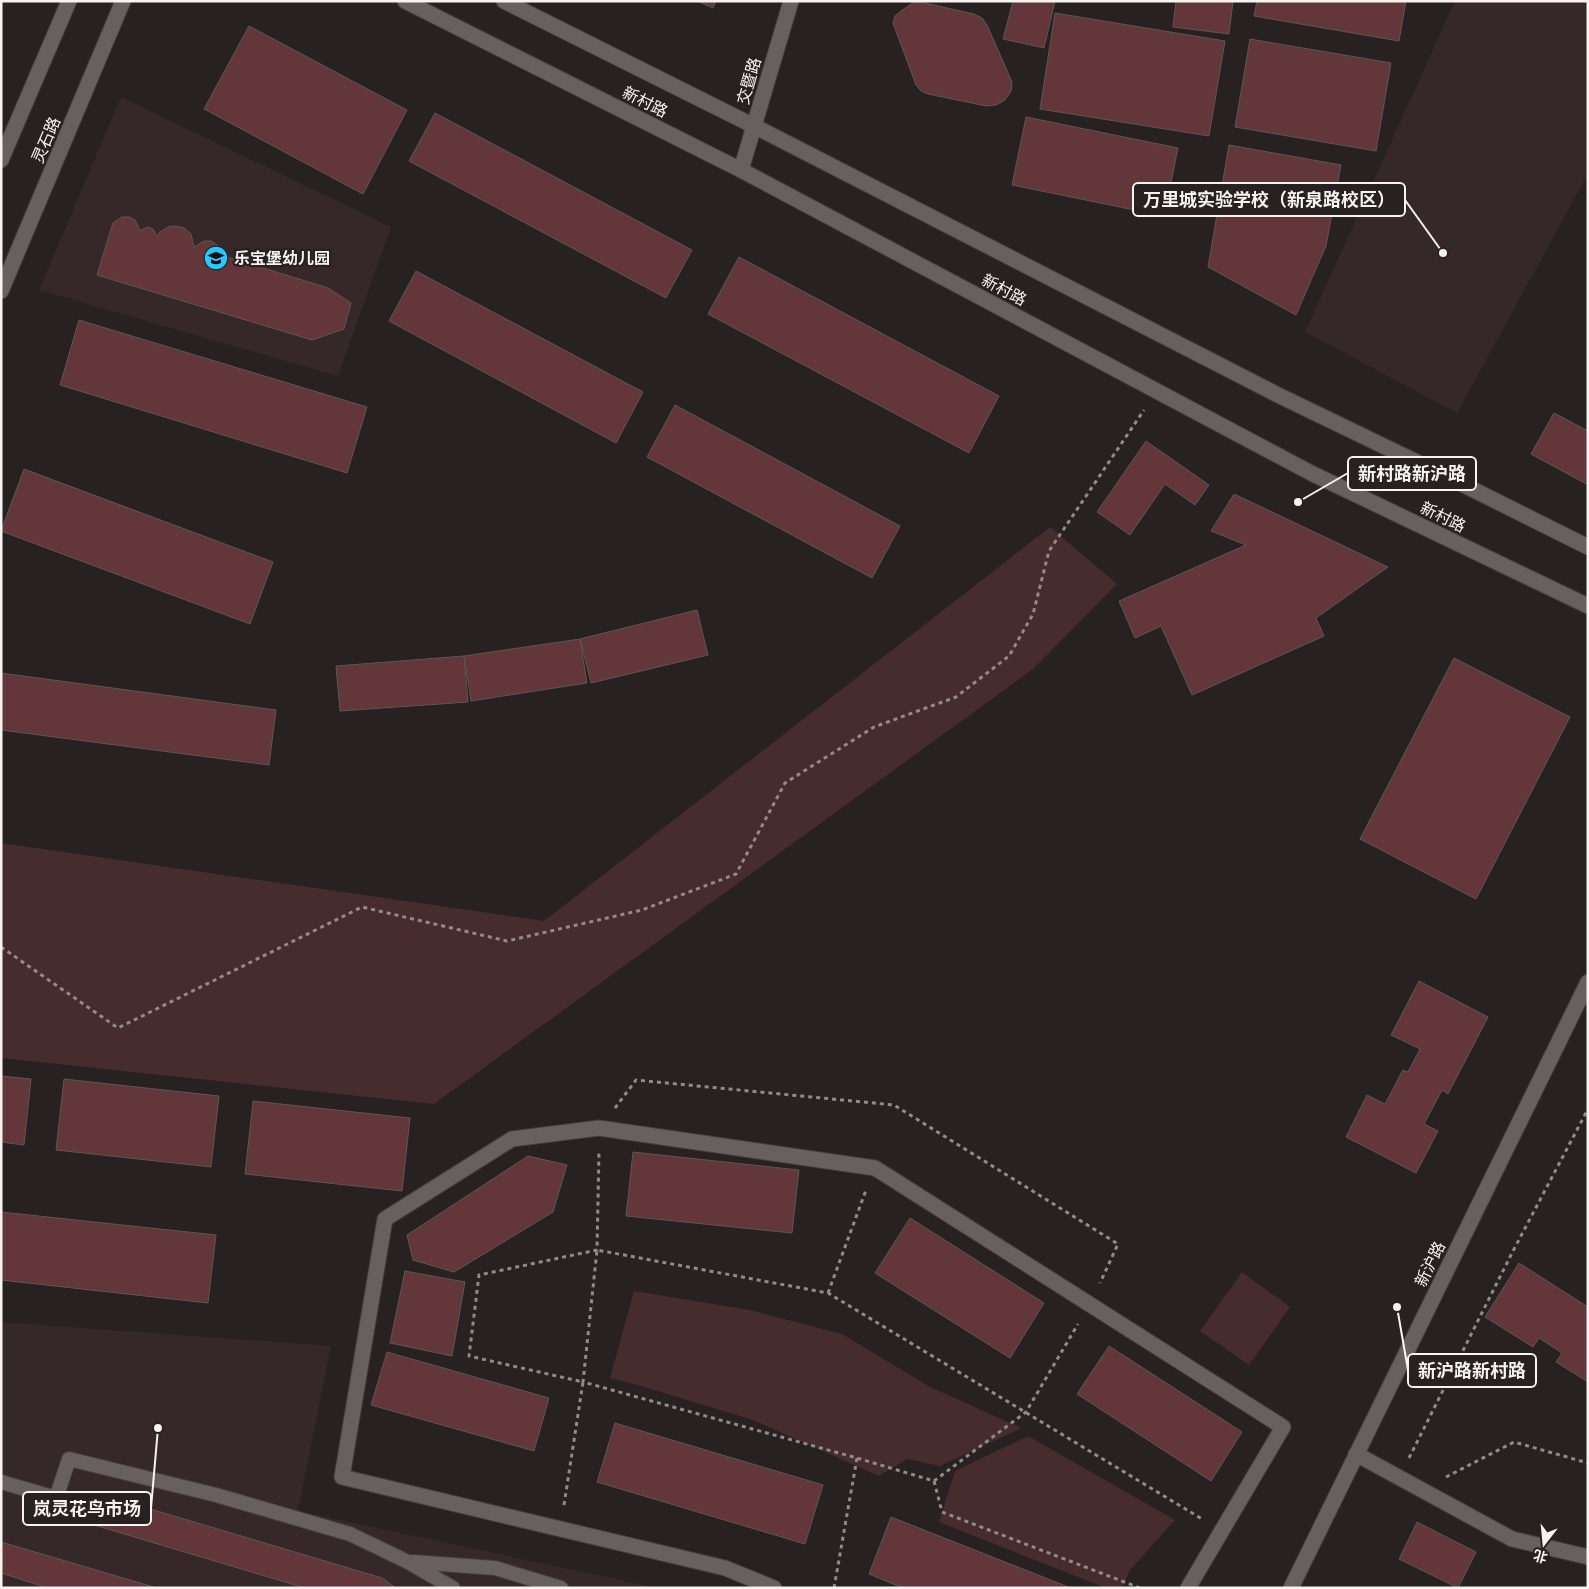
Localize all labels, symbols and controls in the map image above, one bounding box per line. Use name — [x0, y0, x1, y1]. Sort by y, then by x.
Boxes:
street label: 交暨路 — [733, 55, 765, 107]
street label: 新村路 — [619, 83, 671, 121]
street label: 灵石路 — [28, 114, 64, 166]
callout: 万里城实验学校（新泉路校区） — [1133, 183, 1405, 216]
text: 万里城实验学校（新泉路校区） — [1143, 189, 1395, 211]
school or university icon: 乐宝堡幼儿园 — [203, 245, 229, 271]
place label: 乐宝堡幼儿园 — [234, 249, 330, 268]
street label: 新村路 — [978, 270, 1030, 310]
callout: 新村路新沪路 — [1348, 457, 1476, 490]
text: 新村路新沪路 — [1358, 463, 1466, 485]
street label: 新村路 — [1417, 498, 1469, 536]
street label: 新沪路 — [1411, 1238, 1449, 1290]
callout: 新沪路新村路 — [1408, 1354, 1536, 1387]
text: 新沪路新村路 — [1418, 1360, 1526, 1382]
callout: 岚灵花鸟市场 — [23, 1492, 151, 1525]
text: 岚灵花鸟市场 — [33, 1498, 141, 1520]
north arrow — [1519, 1519, 1569, 1569]
text: 北 — [1531, 1546, 1550, 1567]

